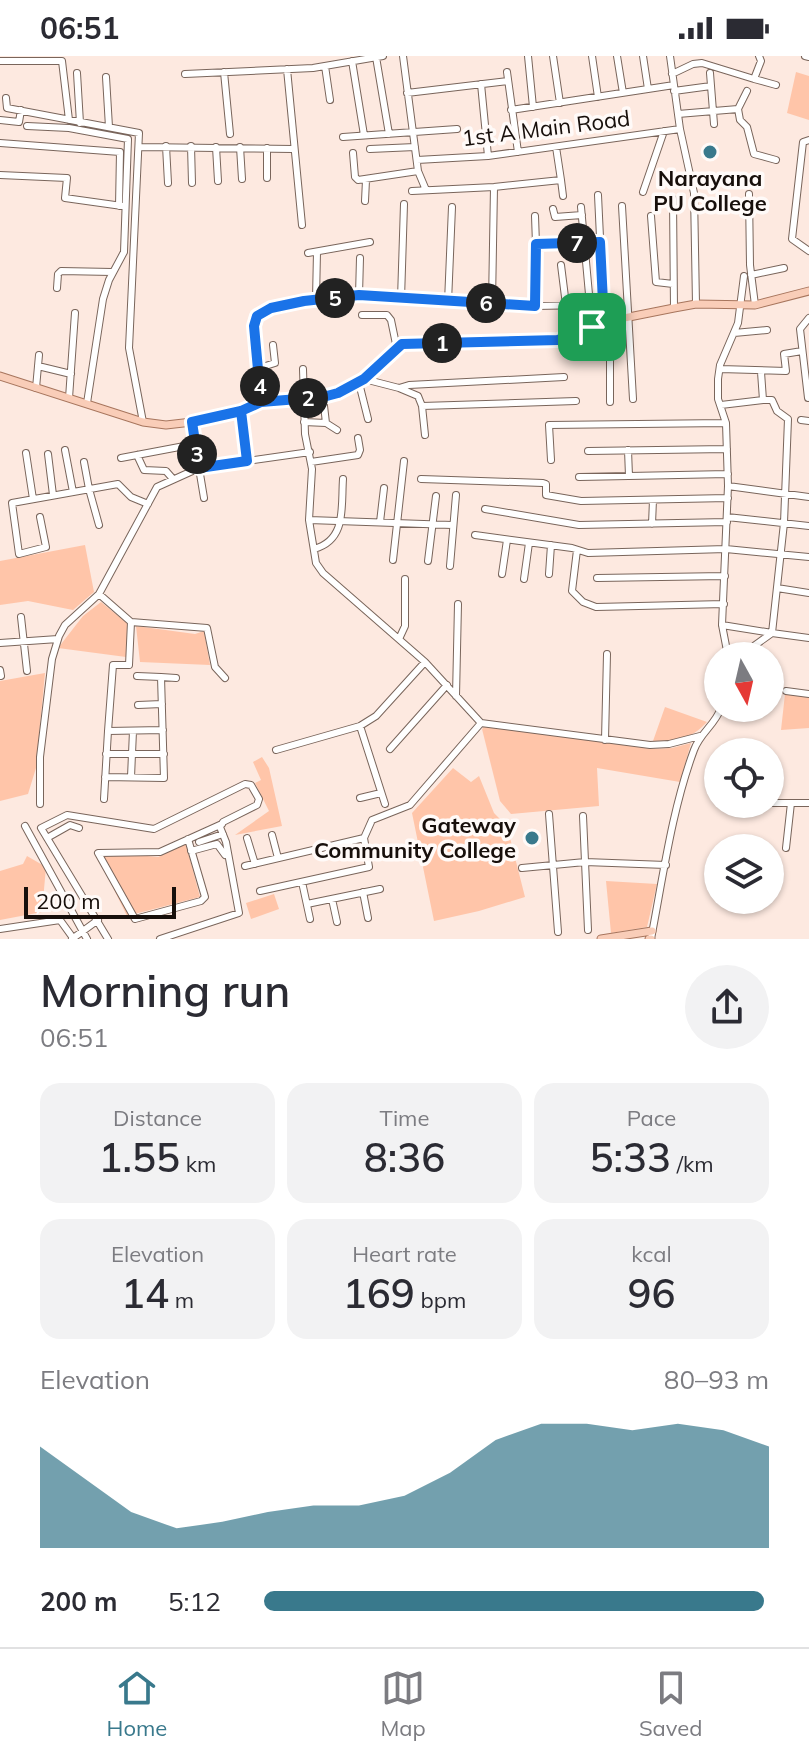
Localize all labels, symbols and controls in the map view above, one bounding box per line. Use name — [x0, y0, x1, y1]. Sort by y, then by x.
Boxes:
text: 06:51 — [40, 9, 119, 47]
street label: 1st A Main Road — [460, 104, 632, 152]
marker: Narayana PU College — [701, 143, 719, 161]
place label: Narayana PU College — [653, 164, 767, 217]
pin: 7 — [557, 223, 597, 263]
text: 7 — [570, 229, 584, 257]
pin: 5 — [315, 278, 355, 318]
pin: 6 — [466, 283, 506, 323]
text: 5 — [328, 284, 342, 312]
text: 6 — [479, 289, 493, 317]
pin — [558, 293, 626, 361]
icon: arrive — [570, 305, 614, 349]
pin: 1 — [422, 323, 462, 363]
text: 1 — [435, 329, 449, 357]
pin: 4 — [240, 366, 280, 406]
text: 4 — [253, 372, 267, 400]
pin: 2 — [288, 378, 328, 418]
text: 2 — [301, 384, 315, 412]
pin: 3 — [177, 434, 217, 474]
text: 3 — [190, 440, 204, 468]
north arrow — [704, 642, 784, 722]
map controls — [704, 642, 784, 914]
button: locate — [704, 738, 784, 818]
place label: Gateway Community College — [314, 811, 516, 864]
marker: Gateway Community College — [523, 829, 541, 847]
button: layers — [704, 834, 784, 914]
scale bar — [24, 883, 176, 919]
text: 200 m — [36, 887, 101, 915]
text: Morning run — [40, 963, 290, 1018]
button: share — [685, 965, 769, 1049]
text: 06:51 — [40, 1021, 108, 1054]
text: Distance — [113, 1104, 202, 1132]
text: Time — [380, 1104, 429, 1132]
text: Pace — [627, 1104, 676, 1132]
text: 1.55 — [99, 1132, 180, 1182]
text: 8:36 — [364, 1132, 445, 1182]
text: 5:33 — [589, 1132, 671, 1182]
text: km — [180, 1150, 216, 1178]
text: /km — [671, 1150, 714, 1178]
text: Elevation — [111, 1240, 204, 1268]
text: Heart rate — [352, 1240, 457, 1268]
text: kcal — [631, 1240, 672, 1268]
text: 14 — [121, 1268, 169, 1318]
text: 169 — [343, 1268, 415, 1318]
text: 96 — [628, 1268, 676, 1318]
text: m — [169, 1286, 194, 1314]
text: bpm — [415, 1286, 466, 1314]
text: Elevation — [40, 1363, 150, 1396]
text: 80–93 m — [664, 1363, 769, 1396]
text: 200 m — [40, 1585, 117, 1618]
text: 5:12 — [168, 1585, 221, 1618]
tab: Home — [107, 1666, 167, 1742]
tab: Map — [380, 1666, 426, 1742]
tab: Saved — [639, 1666, 702, 1742]

